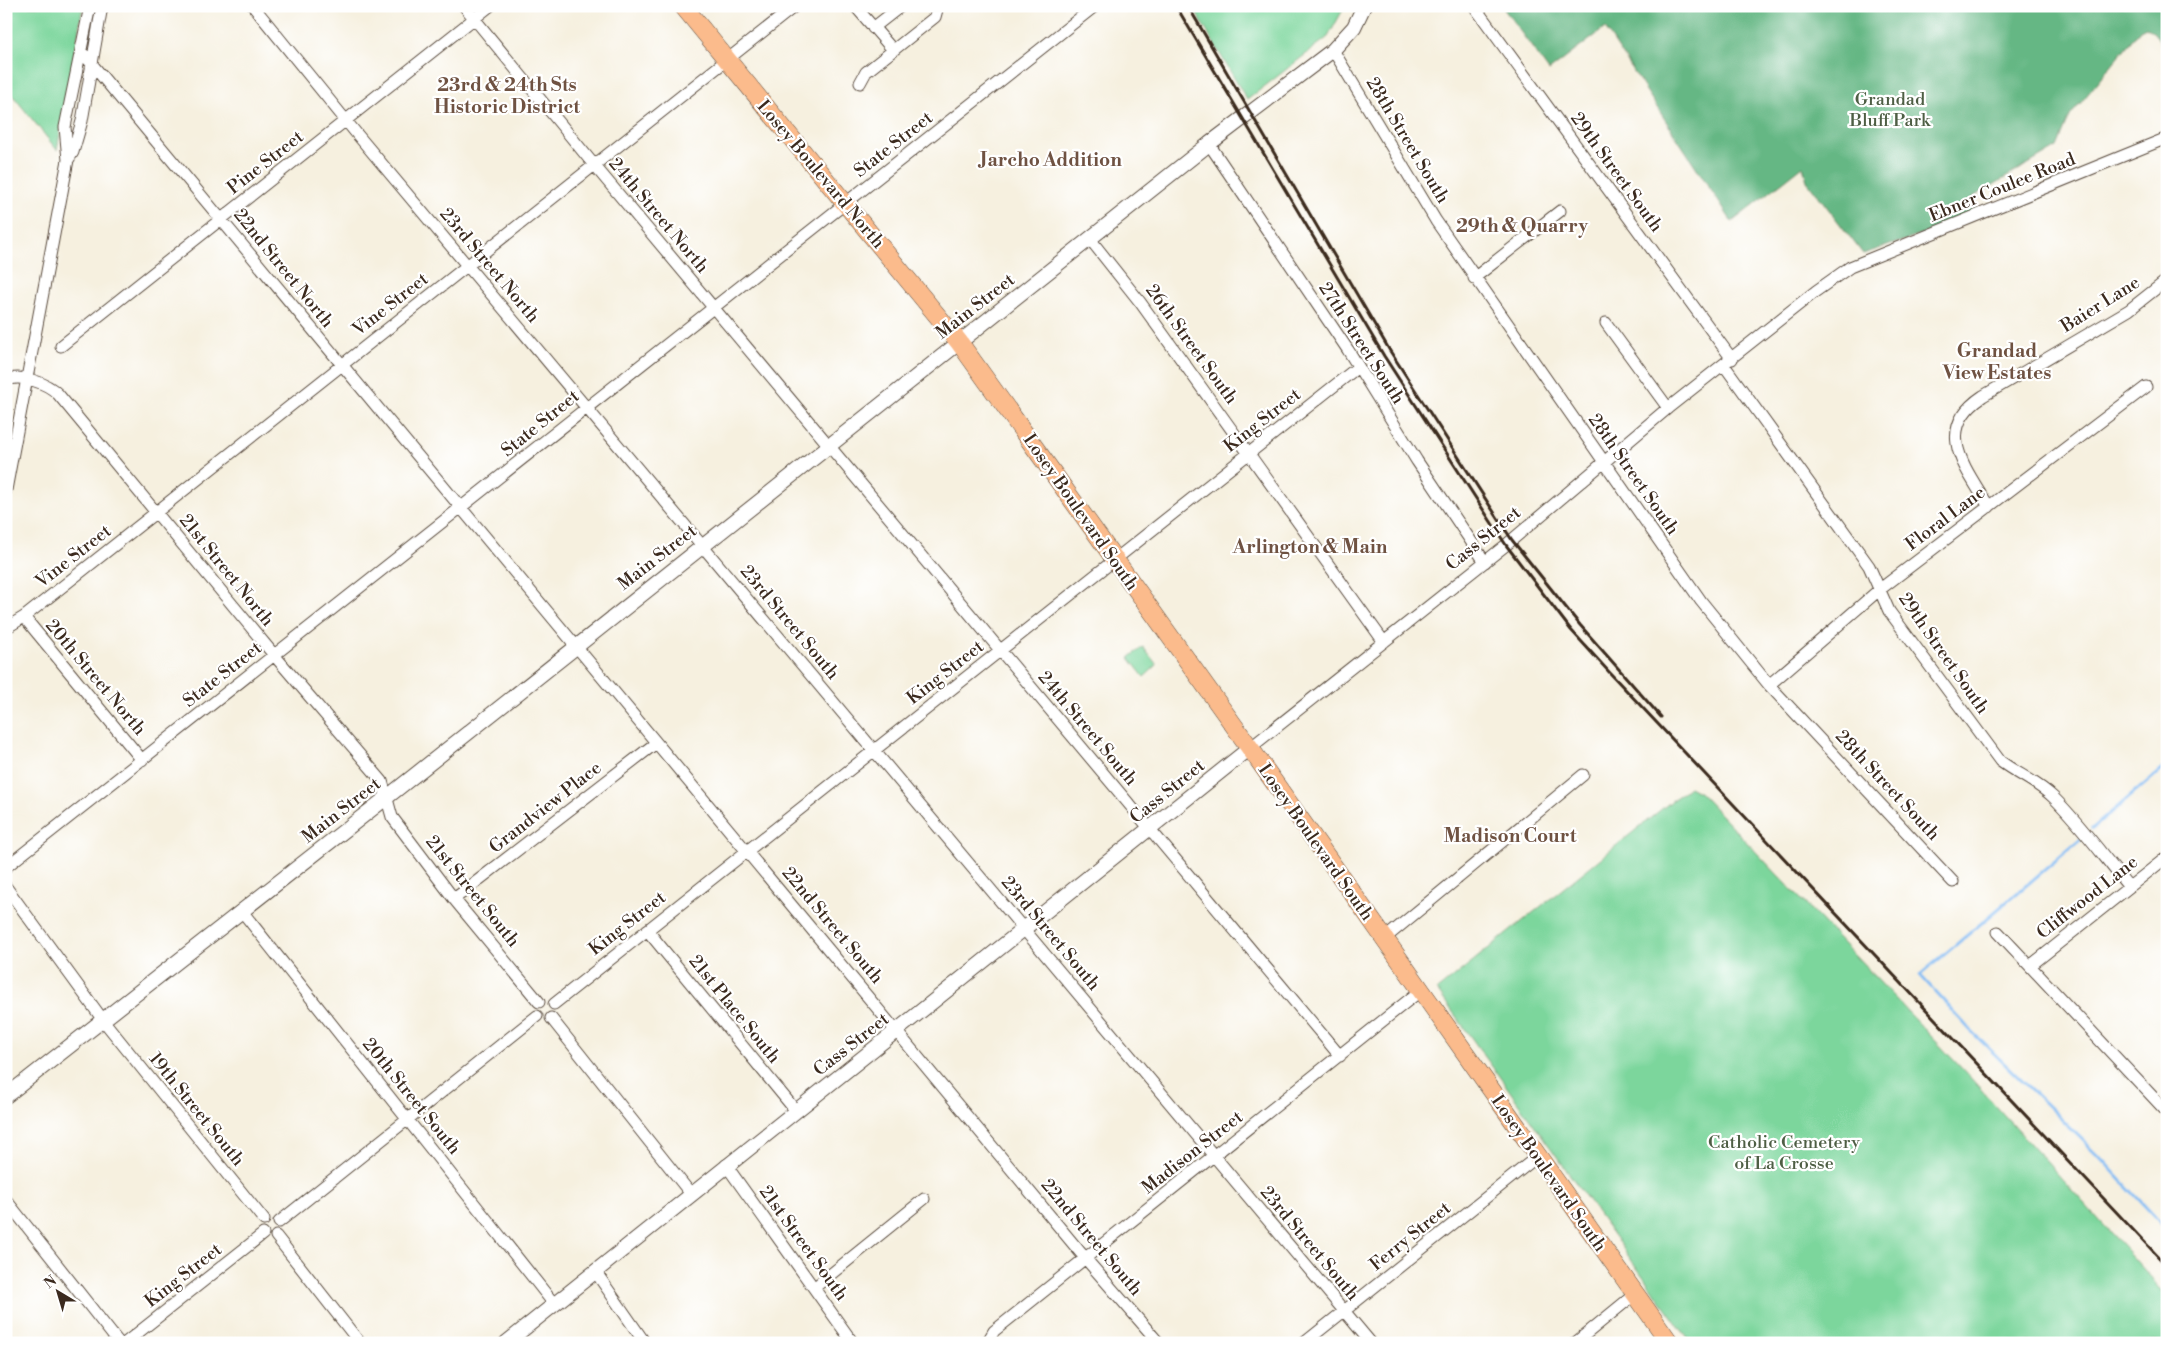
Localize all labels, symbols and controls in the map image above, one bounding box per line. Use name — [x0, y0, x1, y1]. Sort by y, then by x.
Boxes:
district label: 23rd & 24th Sts Historic District — [434, 73, 580, 119]
street label: 28th Street South — [1361, 73, 1454, 208]
park label: Grandad Bluff Park — [1848, 88, 1932, 132]
street label: Losey Boulevard North — [752, 95, 890, 254]
street label: State Street — [849, 106, 938, 182]
street label: 29th Street South — [1565, 108, 1668, 237]
street label: Pine Street — [223, 125, 309, 199]
street label: Ebner Coulee Road — [1926, 147, 2079, 227]
district label: Jarcho Addition — [977, 148, 1122, 172]
street label: 24th Street North — [604, 153, 714, 278]
street label: 23rd Street North — [435, 203, 545, 328]
street label: 22nd Street North — [229, 204, 339, 333]
district label: 29th & Quarry — [1456, 214, 1589, 238]
street label: Vine Street — [347, 267, 433, 342]
street label: Main Street — [931, 268, 1020, 344]
street label: Baier Lane — [2056, 271, 2144, 338]
street label: 27th Street South — [1314, 278, 1410, 409]
street label: 26th Street South — [1140, 280, 1243, 409]
district label: Grandad View Estates — [1942, 339, 2051, 385]
street label: King Street — [1219, 383, 1306, 458]
street label: State Street — [497, 384, 585, 462]
street label: 28th Street South — [1583, 409, 1684, 540]
street label: Losey Boulevard South — [1018, 429, 1144, 595]
street label: Floral Lane — [1901, 481, 1990, 556]
street label: Cass Street — [1441, 501, 1526, 576]
street label: 21st Street North — [174, 510, 279, 631]
street label: Vine Street — [30, 519, 116, 594]
street label: Main Street — [613, 519, 702, 595]
district label: Arlington & Main — [1232, 535, 1388, 559]
street label: 23rd Street South — [735, 560, 844, 684]
street label: 29th Street South — [1893, 588, 1994, 719]
street label: 20th Street North — [40, 615, 151, 740]
street label: King Street — [902, 635, 989, 710]
street label: State Street — [178, 636, 267, 712]
street label: 24th Street South — [1033, 666, 1142, 791]
street label: 28th Street South — [1830, 725, 1945, 846]
street label: Cass Street — [1125, 754, 1210, 829]
street label: Grandview Place — [485, 756, 606, 858]
street label: Losey Boulevard South — [1253, 759, 1379, 925]
street label: Main Street — [297, 772, 386, 848]
district label: Madison Court — [1443, 824, 1577, 848]
street label: 21st Street South — [421, 831, 525, 952]
street label: Cliffwood Lane — [2032, 851, 2143, 944]
street label: 22nd Street South — [777, 862, 888, 989]
street label: 23rd Street South — [996, 871, 1105, 995]
street label: King Street — [584, 886, 671, 961]
street label: 21st Place South — [684, 950, 786, 1068]
street label: Cass Street — [809, 1007, 894, 1081]
street label: 20th Street South — [357, 1033, 466, 1160]
street label: 19th Street South — [144, 1048, 250, 1171]
street label: Losey Boulevard South — [1486, 1090, 1612, 1256]
street label: Madison Street — [1137, 1105, 1248, 1199]
park label: Catholic Cemetery of La Crosse — [1708, 1131, 1860, 1175]
street label: 22nd Street South — [1036, 1174, 1147, 1301]
street label: 21st Street South — [754, 1181, 853, 1306]
street label: 23rd Street South — [1255, 1181, 1364, 1305]
street label: Ferry Street — [1365, 1196, 1456, 1276]
street label: King Street — [140, 1238, 227, 1313]
north arrow — [32, 1266, 82, 1316]
text: N — [41, 1272, 61, 1293]

